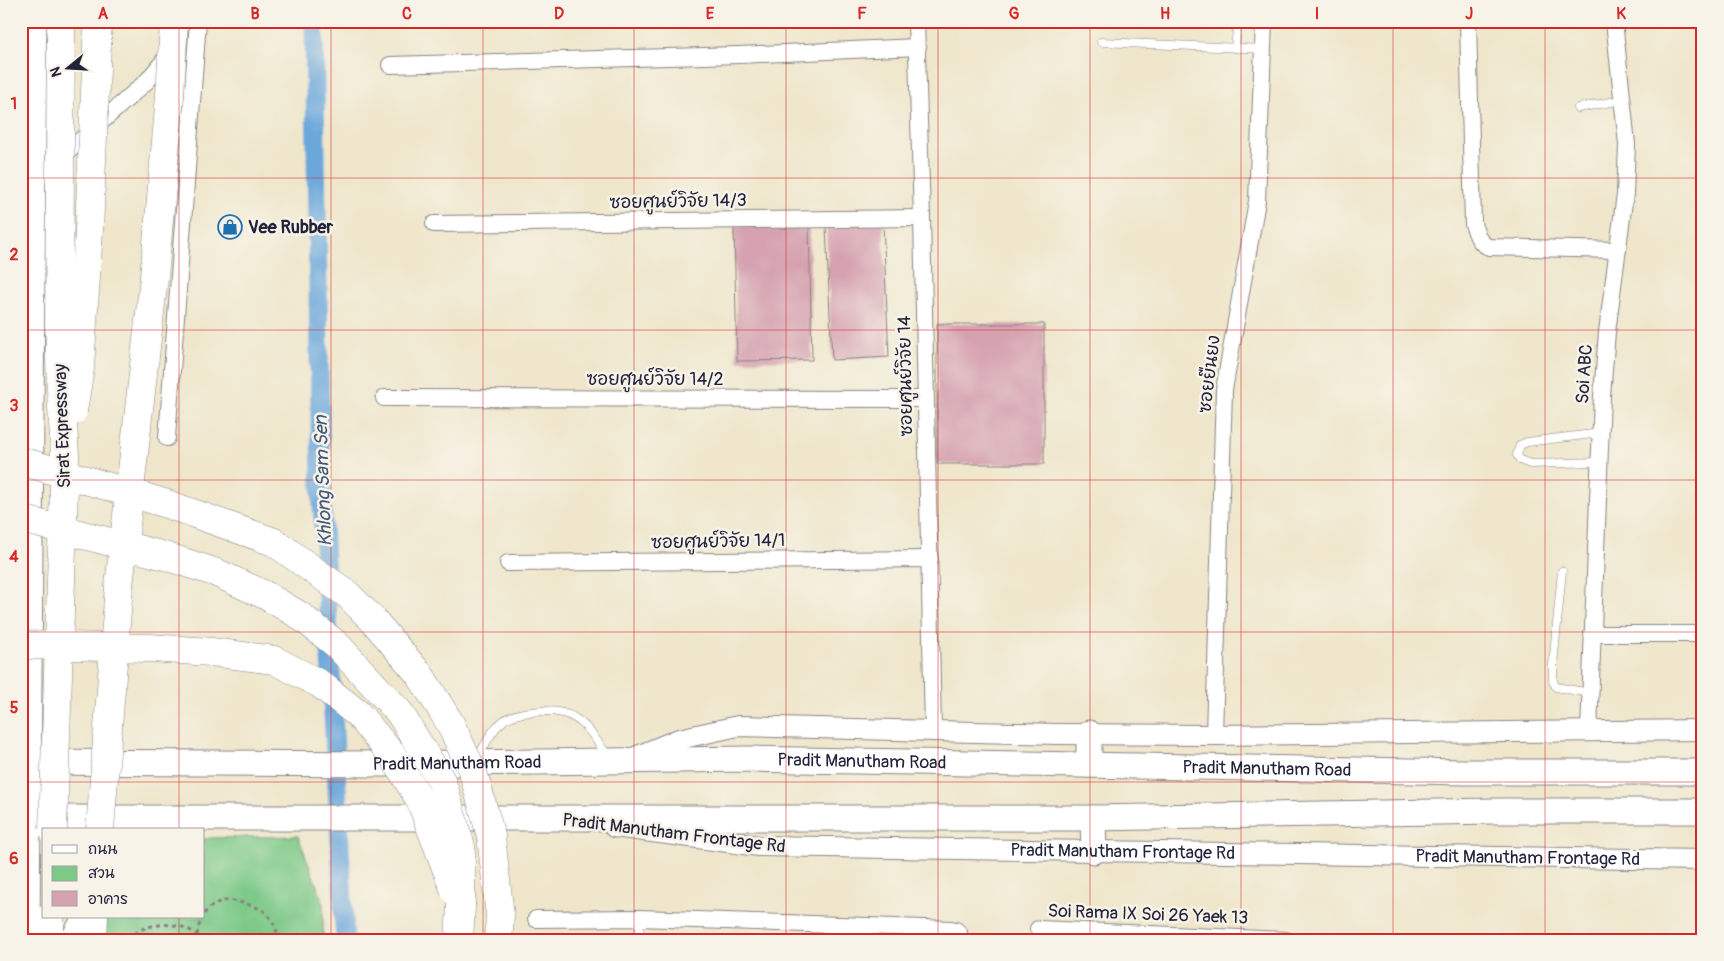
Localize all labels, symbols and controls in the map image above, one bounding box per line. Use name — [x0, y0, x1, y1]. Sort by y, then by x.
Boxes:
text: A — [98, 4, 109, 24]
text: B — [250, 4, 260, 24]
text: C — [402, 4, 412, 24]
text: D — [554, 4, 564, 24]
text: E — [706, 4, 715, 24]
text: F — [857, 4, 867, 24]
text: G — [1009, 4, 1020, 24]
text: H — [1160, 4, 1170, 24]
text: I — [1315, 4, 1319, 24]
text: J — [1465, 4, 1473, 24]
text: K — [1616, 4, 1626, 24]
north arrow — [42, 42, 92, 92]
text: N — [47, 65, 66, 79]
text: 1 — [11, 94, 17, 114]
street label: ซอยศูนย์วิจัย 14/3 — [609, 187, 747, 216]
shop icon: Vee Rubber — [217, 214, 243, 240]
place label: Vee Rubber — [248, 216, 333, 239]
text: 2 — [10, 245, 19, 265]
street label: ซอยศูนย์วิจัย 14 — [891, 315, 920, 437]
street label: ซอยยืนยง — [1192, 334, 1226, 414]
street label: Soi ABC — [1571, 343, 1598, 405]
street label: Sirat Expressway — [49, 363, 76, 489]
street label: ซอยศูนย์วิจัย 14/2 — [586, 366, 724, 393]
text: 3 — [10, 396, 19, 416]
water label: Khlong Sam Sen — [309, 414, 337, 547]
street label: ซอยศูนย์วิจัย 14/1 — [651, 527, 785, 556]
text: 4 — [9, 547, 19, 567]
text: 5 — [10, 698, 19, 718]
street label: Pradit Manutham Road — [777, 749, 947, 775]
street label: Pradit Manutham Road — [372, 751, 542, 776]
street label: Pradit Manutham Road — [1182, 756, 1352, 782]
street label: Pradit Manutham Frontage Rd — [561, 808, 787, 859]
legend — [42, 828, 205, 918]
street label: Pradit Manutham Frontage Rd — [1010, 839, 1235, 865]
text: ถนน — [88, 840, 117, 859]
street label: Pradit Manutham Frontage Rd — [1415, 845, 1640, 871]
text: 6 — [9, 849, 19, 869]
text: สวน — [88, 864, 115, 883]
text: อาคาร — [88, 890, 128, 909]
street label: Soi Rama IX Soi 26 Yaek 13 — [1047, 900, 1249, 929]

